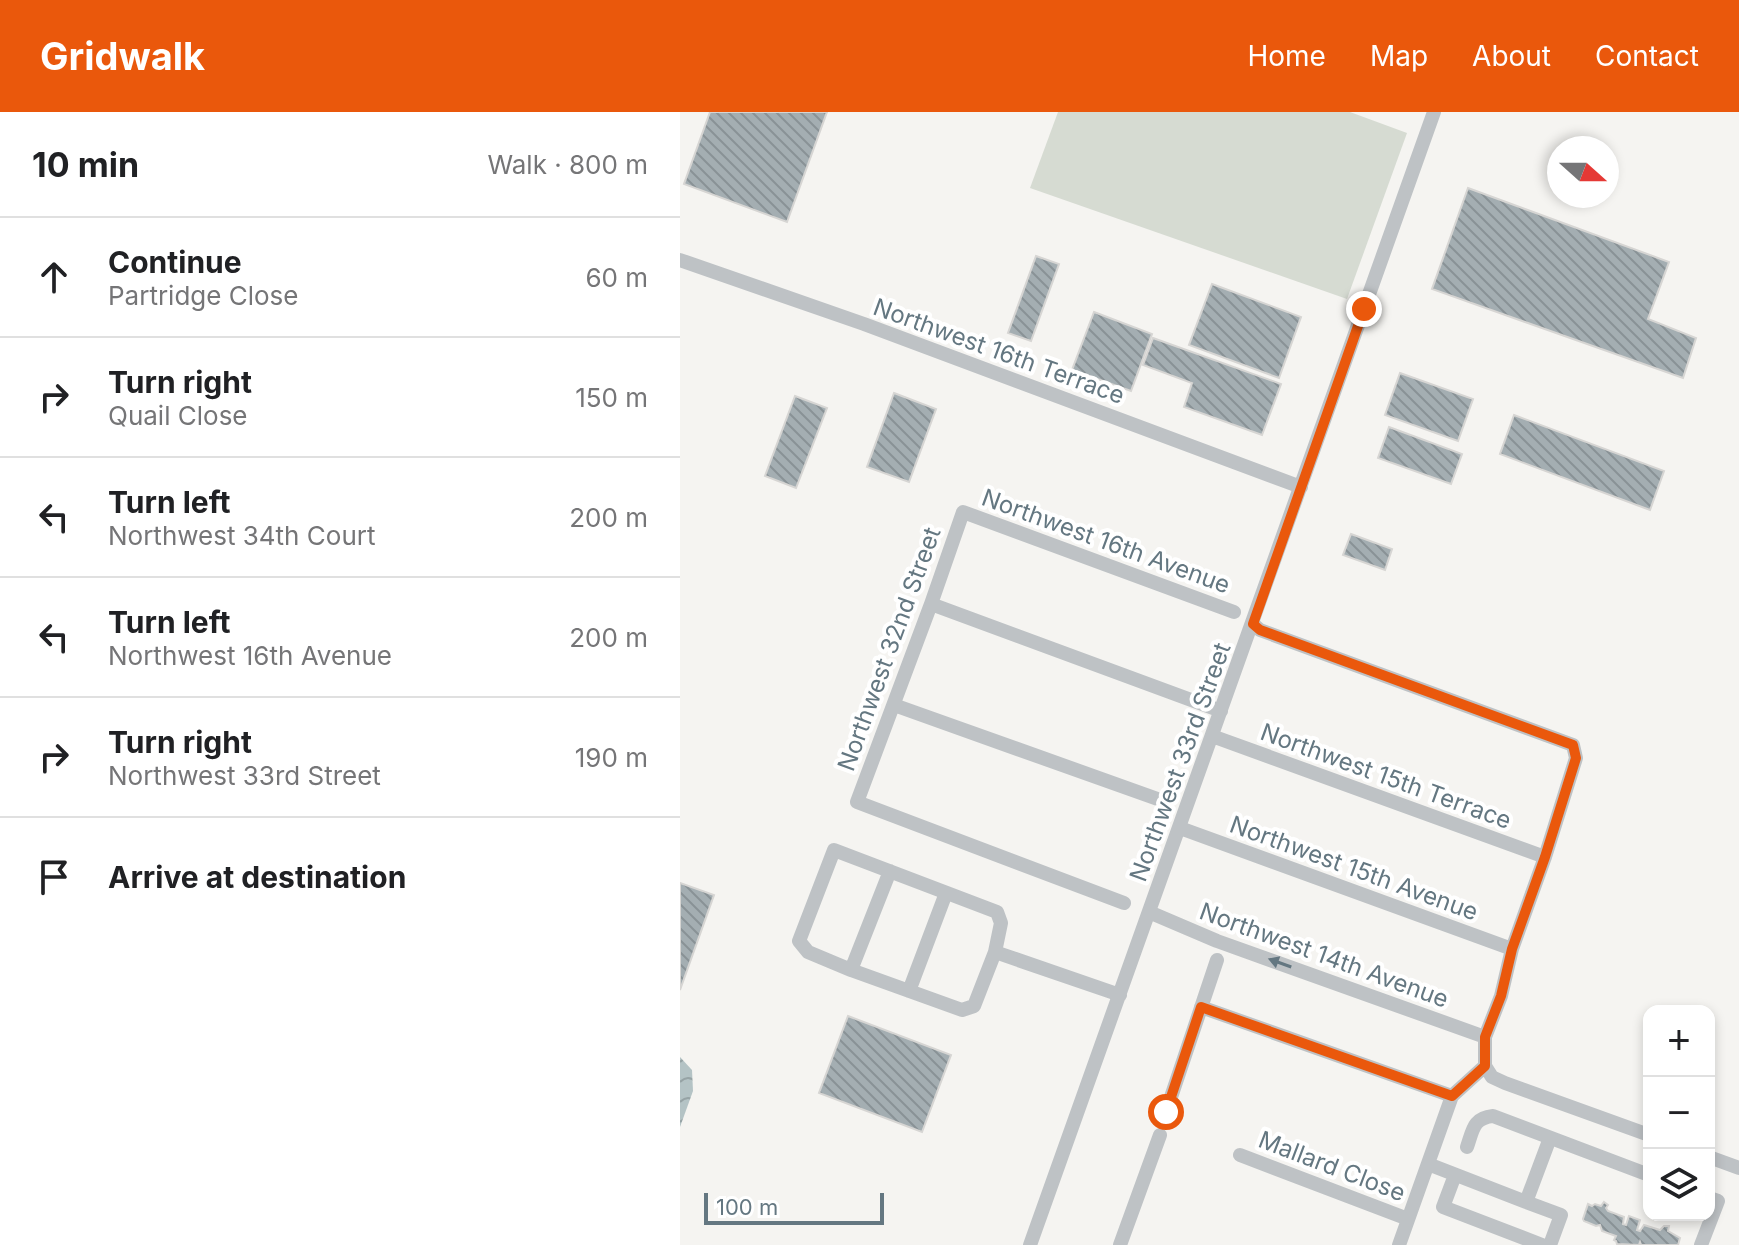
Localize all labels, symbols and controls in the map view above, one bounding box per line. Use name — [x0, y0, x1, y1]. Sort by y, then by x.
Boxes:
text: Gridwalk — [40, 33, 205, 79]
text: Home — [1247, 39, 1326, 73]
text: Map — [1370, 39, 1428, 73]
text: About — [1472, 39, 1551, 73]
text: Contact — [1595, 39, 1699, 73]
north arrow — [1547, 136, 1619, 208]
text: 10 min — [32, 144, 139, 185]
text: Walk · 800 m — [487, 149, 648, 180]
text: Continue — [108, 244, 242, 280]
icon: ahead — [32, 255, 76, 299]
text: 60 m — [585, 262, 648, 293]
text: Partridge Close — [108, 280, 299, 311]
route end — [1346, 291, 1382, 327]
street label: Northwest 16th Terrace — [869, 292, 1129, 410]
text: Turn right — [108, 364, 252, 400]
icon: right — [32, 375, 76, 419]
text: 150 m — [575, 382, 648, 413]
text: Quail Close — [108, 400, 248, 431]
street label: Northwest 16th Avenue — [978, 483, 1234, 599]
text: Turn left — [108, 484, 230, 520]
icon: left — [32, 495, 76, 539]
text: 200 m — [569, 502, 648, 533]
text: Northwest 34th Court — [108, 520, 375, 551]
street label: Northwest 32nd Street — [831, 523, 947, 775]
text: Turn left — [108, 604, 230, 640]
icon: left — [32, 615, 76, 659]
text: 200 m — [569, 622, 648, 653]
street label: Northwest 33rd Street — [1123, 639, 1237, 885]
text: Northwest 16th Avenue — [108, 640, 392, 671]
street label: Northwest 15th Terrace — [1257, 717, 1515, 835]
text: Turn right — [108, 724, 252, 760]
icon: right — [32, 735, 76, 779]
text: 190 m — [575, 742, 648, 773]
text: Northwest 33rd Street — [108, 760, 381, 791]
street label: Northwest 15th Avenue — [1226, 810, 1482, 926]
icon: arrive — [32, 855, 76, 899]
text: Arrive at destination — [108, 859, 406, 895]
street label: Northwest 14th Avenue — [1196, 896, 1452, 1014]
one-way arrow — [1268, 956, 1292, 969]
map controls — [1643, 1005, 1715, 1221]
button: + — [1643, 1005, 1715, 1077]
button: − — [1643, 1077, 1715, 1149]
route start — [1148, 1094, 1184, 1130]
street label: Mallard Close — [1255, 1125, 1409, 1207]
button: layers — [1643, 1149, 1715, 1221]
scale bar — [704, 1189, 884, 1225]
text: 100 m — [716, 1194, 778, 1220]

